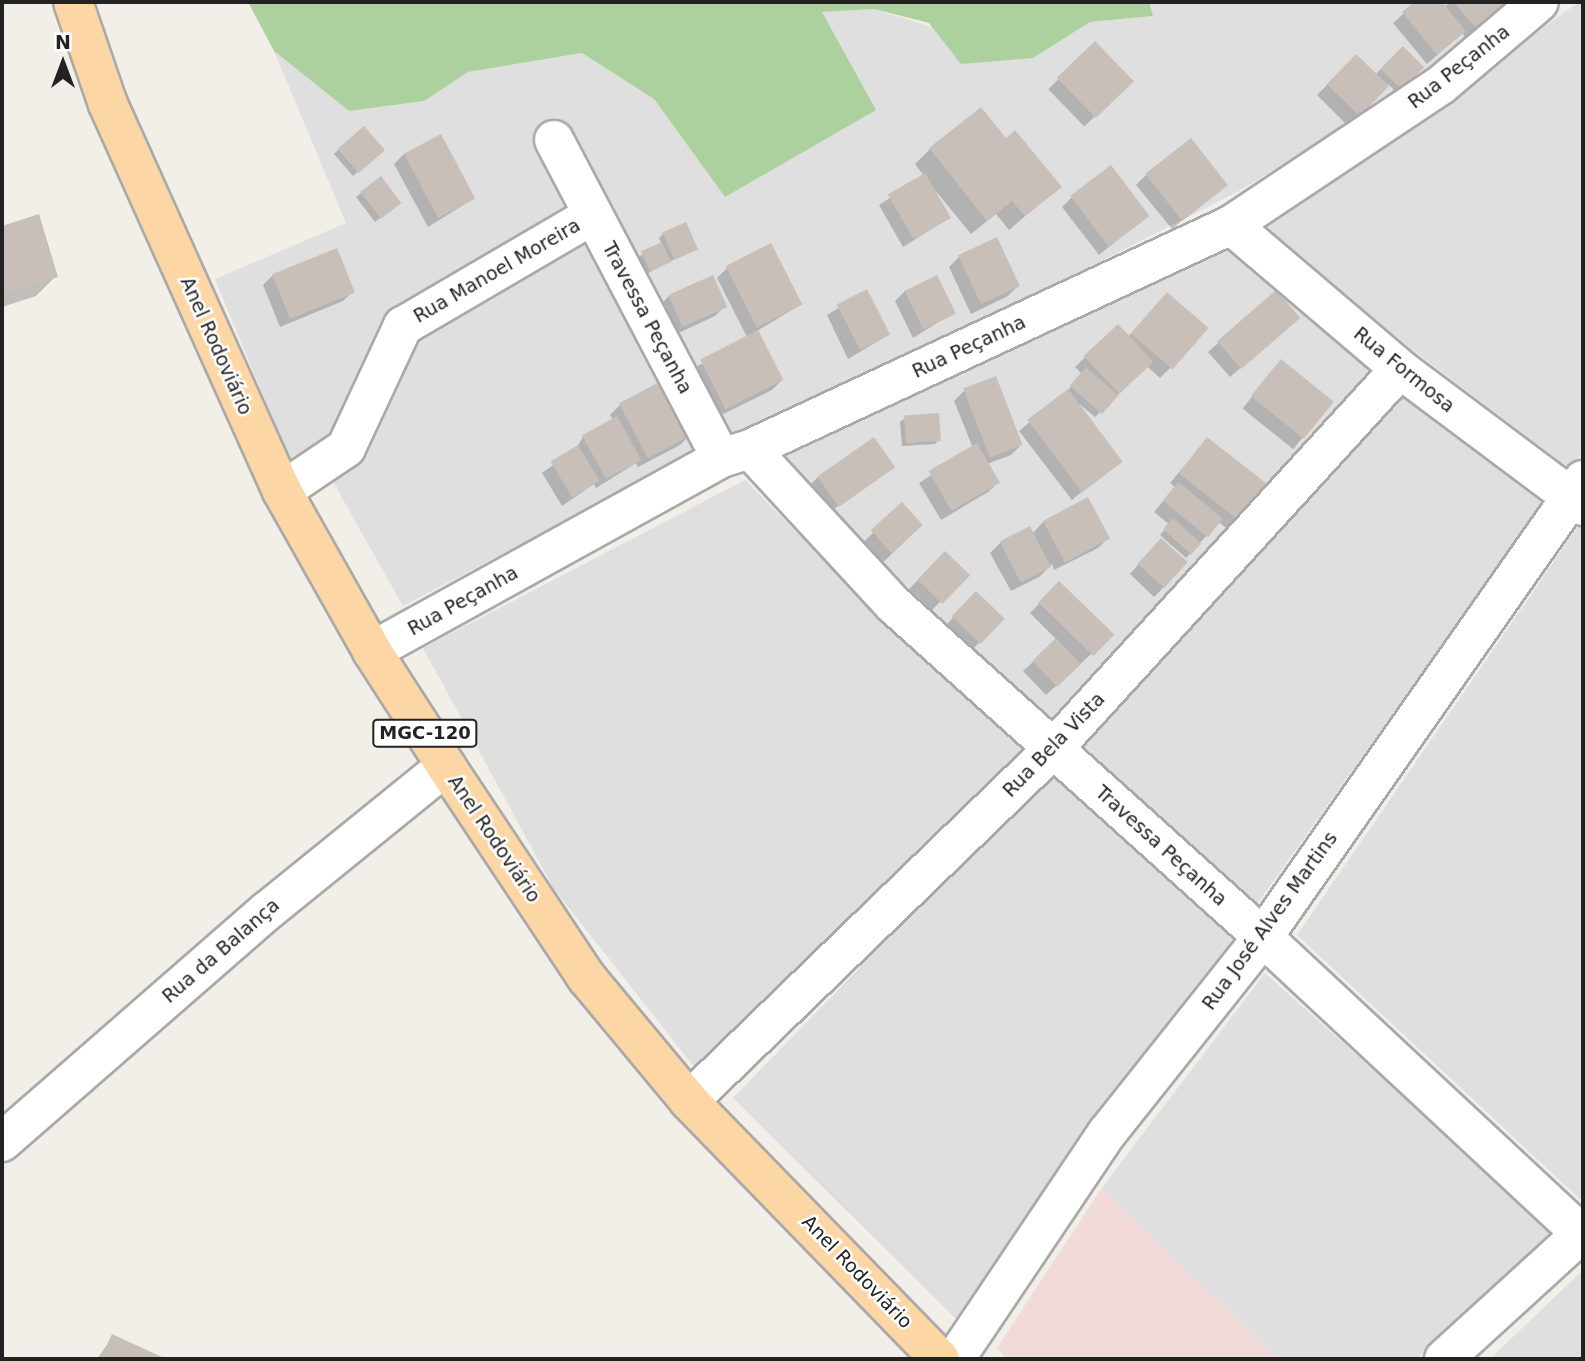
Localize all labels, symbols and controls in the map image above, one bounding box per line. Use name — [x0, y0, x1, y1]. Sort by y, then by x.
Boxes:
street label: Rua Peçanha — [1404, 20, 1514, 114]
north arrow — [28, 28, 98, 98]
text: N — [55, 31, 71, 53]
street label: Rua Manoel Moreira — [410, 214, 584, 328]
street label: Travessa Peçanha — [597, 238, 697, 398]
street label: Anel Rodoviário — [175, 273, 257, 419]
street label: Rua Peçanha — [909, 311, 1029, 383]
street label: Rua Formosa — [1349, 322, 1459, 418]
street label: Rua Peçanha — [404, 561, 522, 641]
street label: Rua Bela Vista — [998, 688, 1110, 802]
road number: MGC-120 — [371, 718, 479, 748]
street label: Anel Rodoviário — [443, 771, 545, 907]
street label: Travessa Peçanha — [1091, 781, 1231, 911]
street label: Rua José Alves Martins — [1198, 827, 1342, 1015]
street label: Rua da Balança — [158, 894, 284, 1008]
street label: Anel Rodoviário — [797, 1211, 917, 1333]

